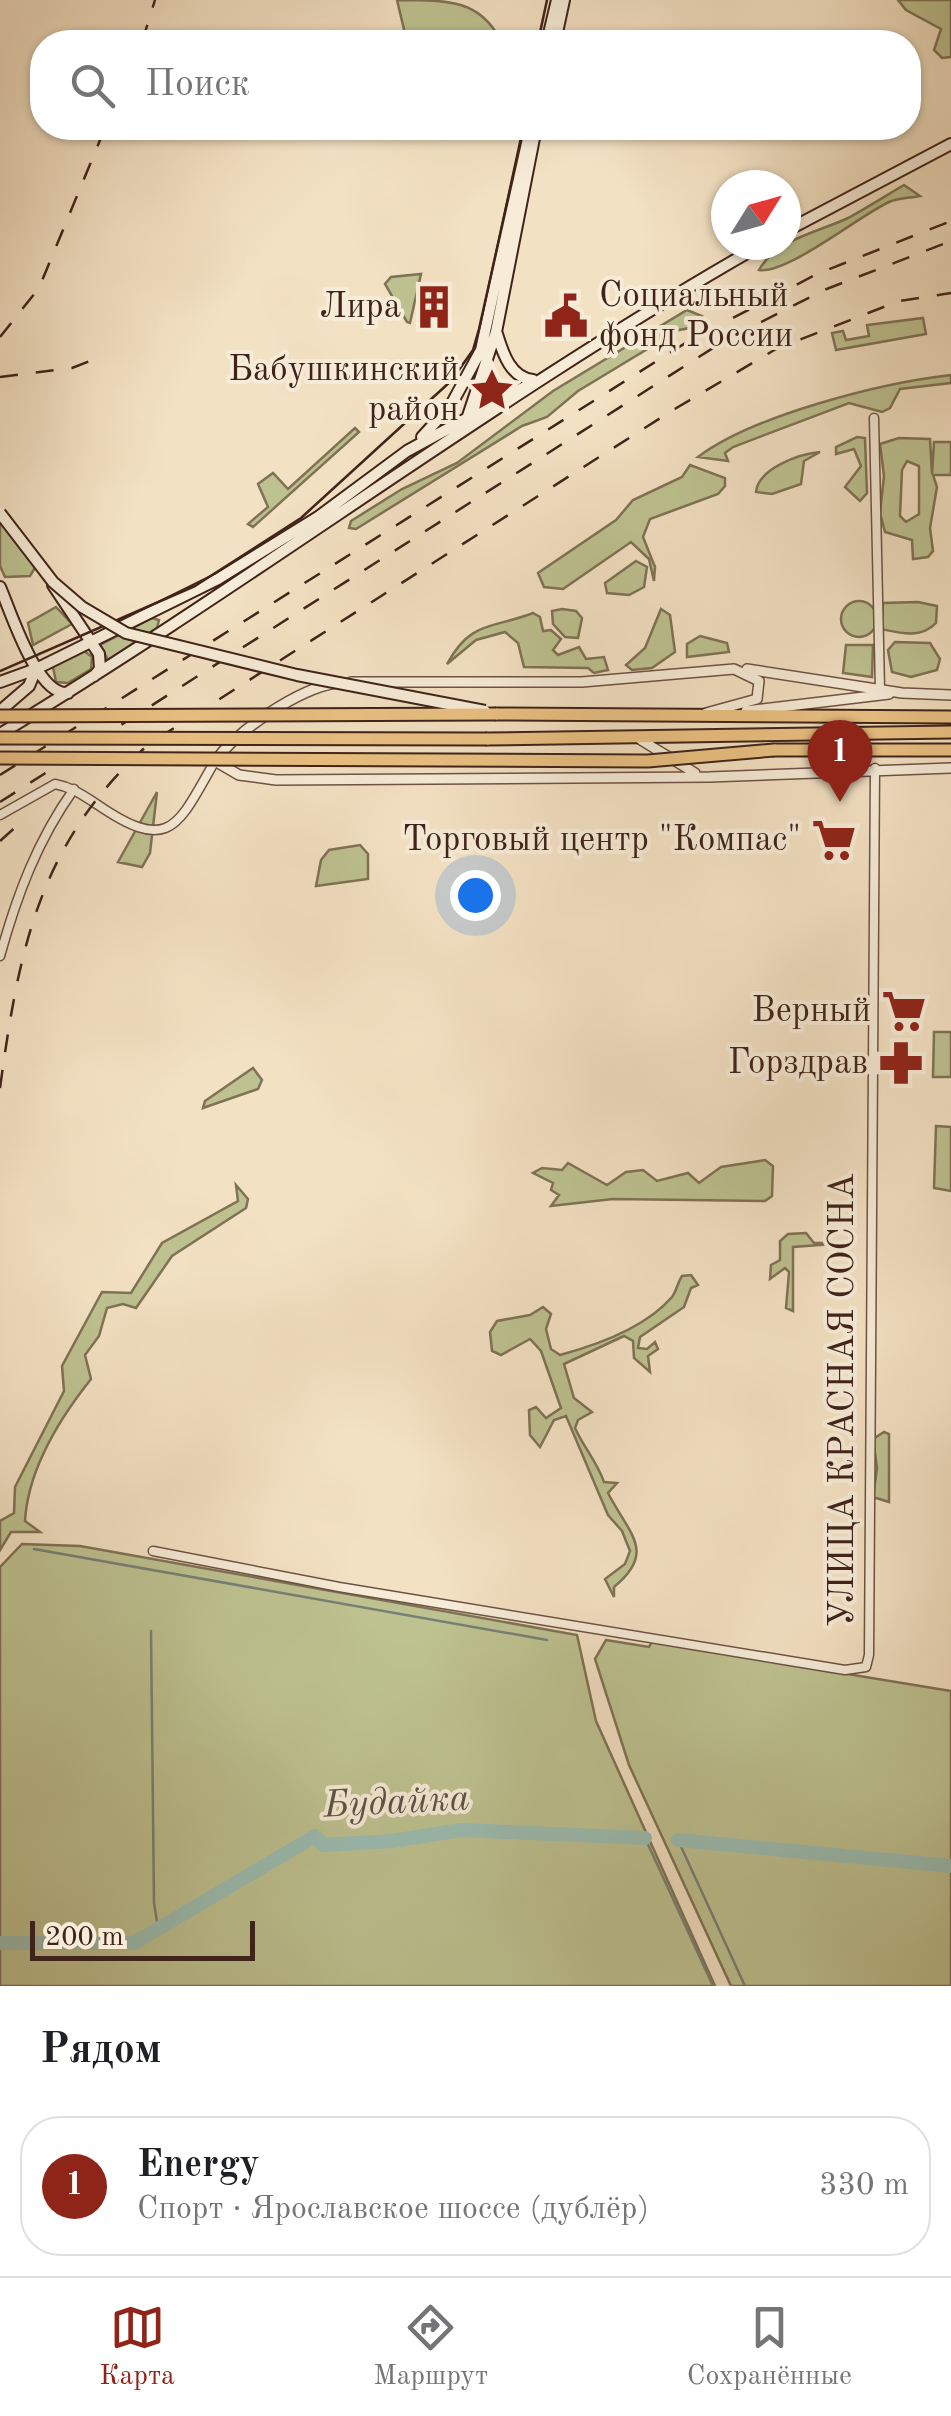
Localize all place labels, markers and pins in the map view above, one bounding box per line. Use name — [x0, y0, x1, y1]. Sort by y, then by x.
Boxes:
place label: Социальный фонд России — [599, 279, 793, 355]
building icon: Лира — [410, 283, 458, 331]
place label: Лира — [320, 290, 401, 325]
public building icon: Социальный фонд России — [542, 292, 590, 340]
place label: Бабушкинский район — [228, 353, 459, 428]
place icon: Бабушкинский район — [468, 366, 516, 414]
pin: 1 — [808, 720, 872, 802]
supermarket icon: Торговый центр "Компас" — [810, 816, 858, 864]
place label: Торговый центр "Компас" — [402, 823, 801, 858]
supermarket icon: Верный — [880, 987, 928, 1035]
place label: Верный — [752, 994, 871, 1029]
pharmacy icon: Горздрав — [877, 1039, 925, 1087]
place label: Горздрав — [728, 1046, 868, 1081]

